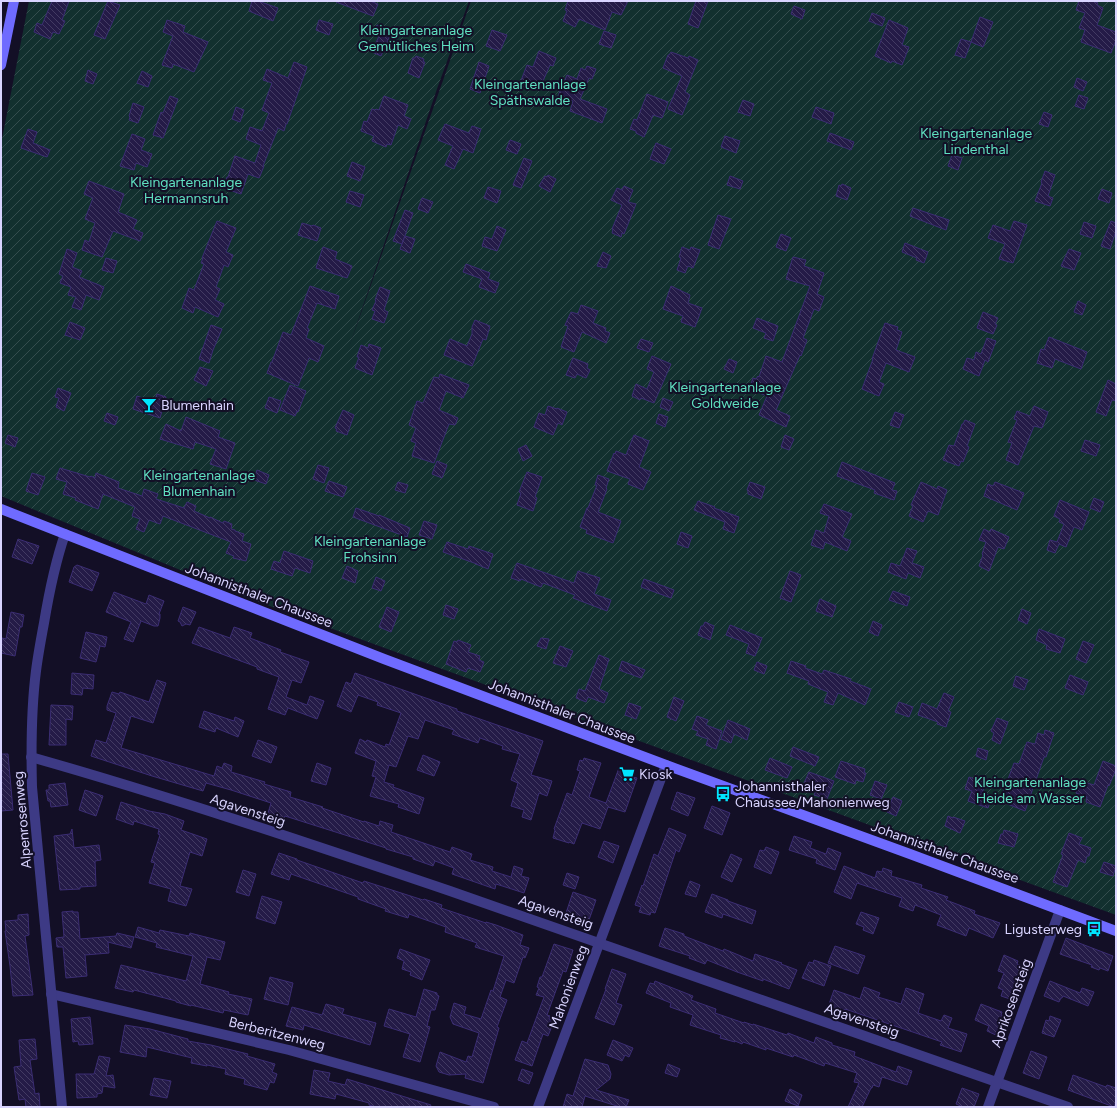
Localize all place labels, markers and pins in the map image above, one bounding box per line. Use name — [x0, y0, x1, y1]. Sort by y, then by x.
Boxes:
bar icon: Blumenhain — [140, 396, 158, 414]
place label: Blumenhain — [161, 397, 234, 414]
supermarket icon: Kiosk — [618, 765, 636, 783]
place label: Kiosk — [639, 766, 672, 783]
place label: Johannisthaler Chaussee/Mahonienweg — [735, 778, 890, 811]
bus stop icon: Johannisthaler Chaussee/Mahonienweg — [714, 785, 732, 803]
bus stop icon: Ligusterweg — [1085, 920, 1103, 938]
place label: Ligusterweg — [1005, 921, 1082, 938]

